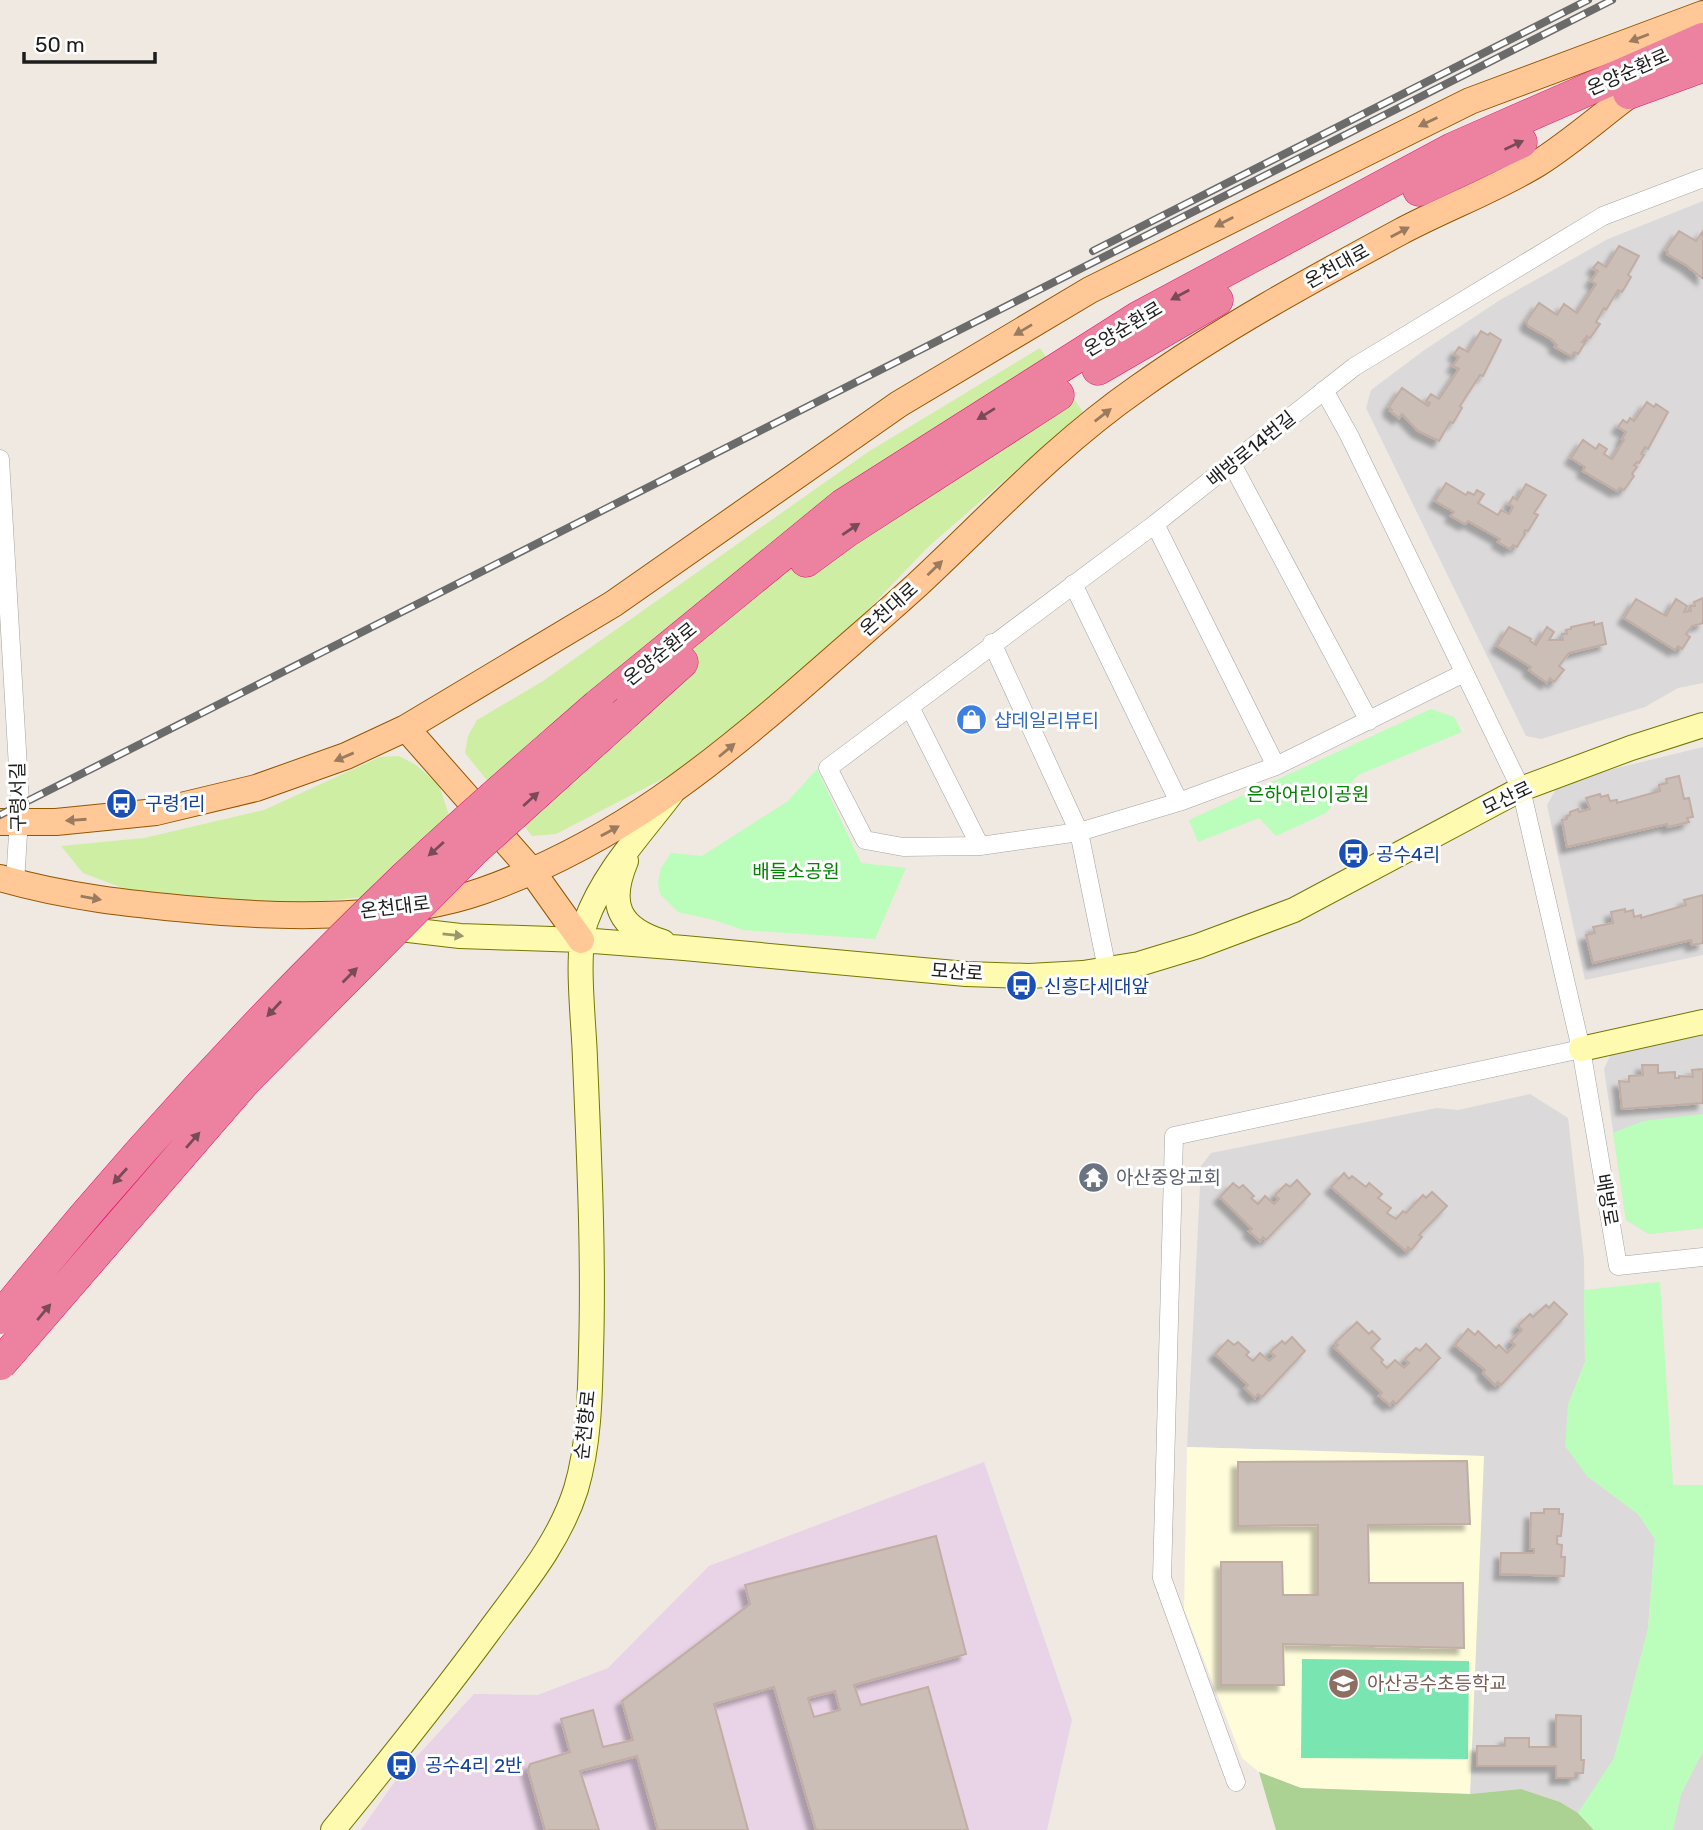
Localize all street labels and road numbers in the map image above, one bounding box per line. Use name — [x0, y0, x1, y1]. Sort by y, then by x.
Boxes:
street label: 온양순환로 — [1583, 44, 1673, 100]
street label: 온천대로 — [1301, 239, 1373, 293]
street label: 온양순환로 — [1080, 297, 1166, 361]
street label: 배방로14번길 — [1202, 406, 1300, 492]
street label: 온천대로 — [855, 577, 923, 641]
street label: 온양순환로 — [619, 618, 701, 690]
street label: 구령서길 — [6, 762, 30, 832]
street label: 모산로 — [1478, 776, 1536, 820]
street label: 온천대로 — [359, 891, 431, 923]
street label: 모산로 — [930, 959, 984, 985]
street label: 배방로 — [1591, 1172, 1623, 1228]
street label: 순천향로 — [570, 1389, 600, 1461]

